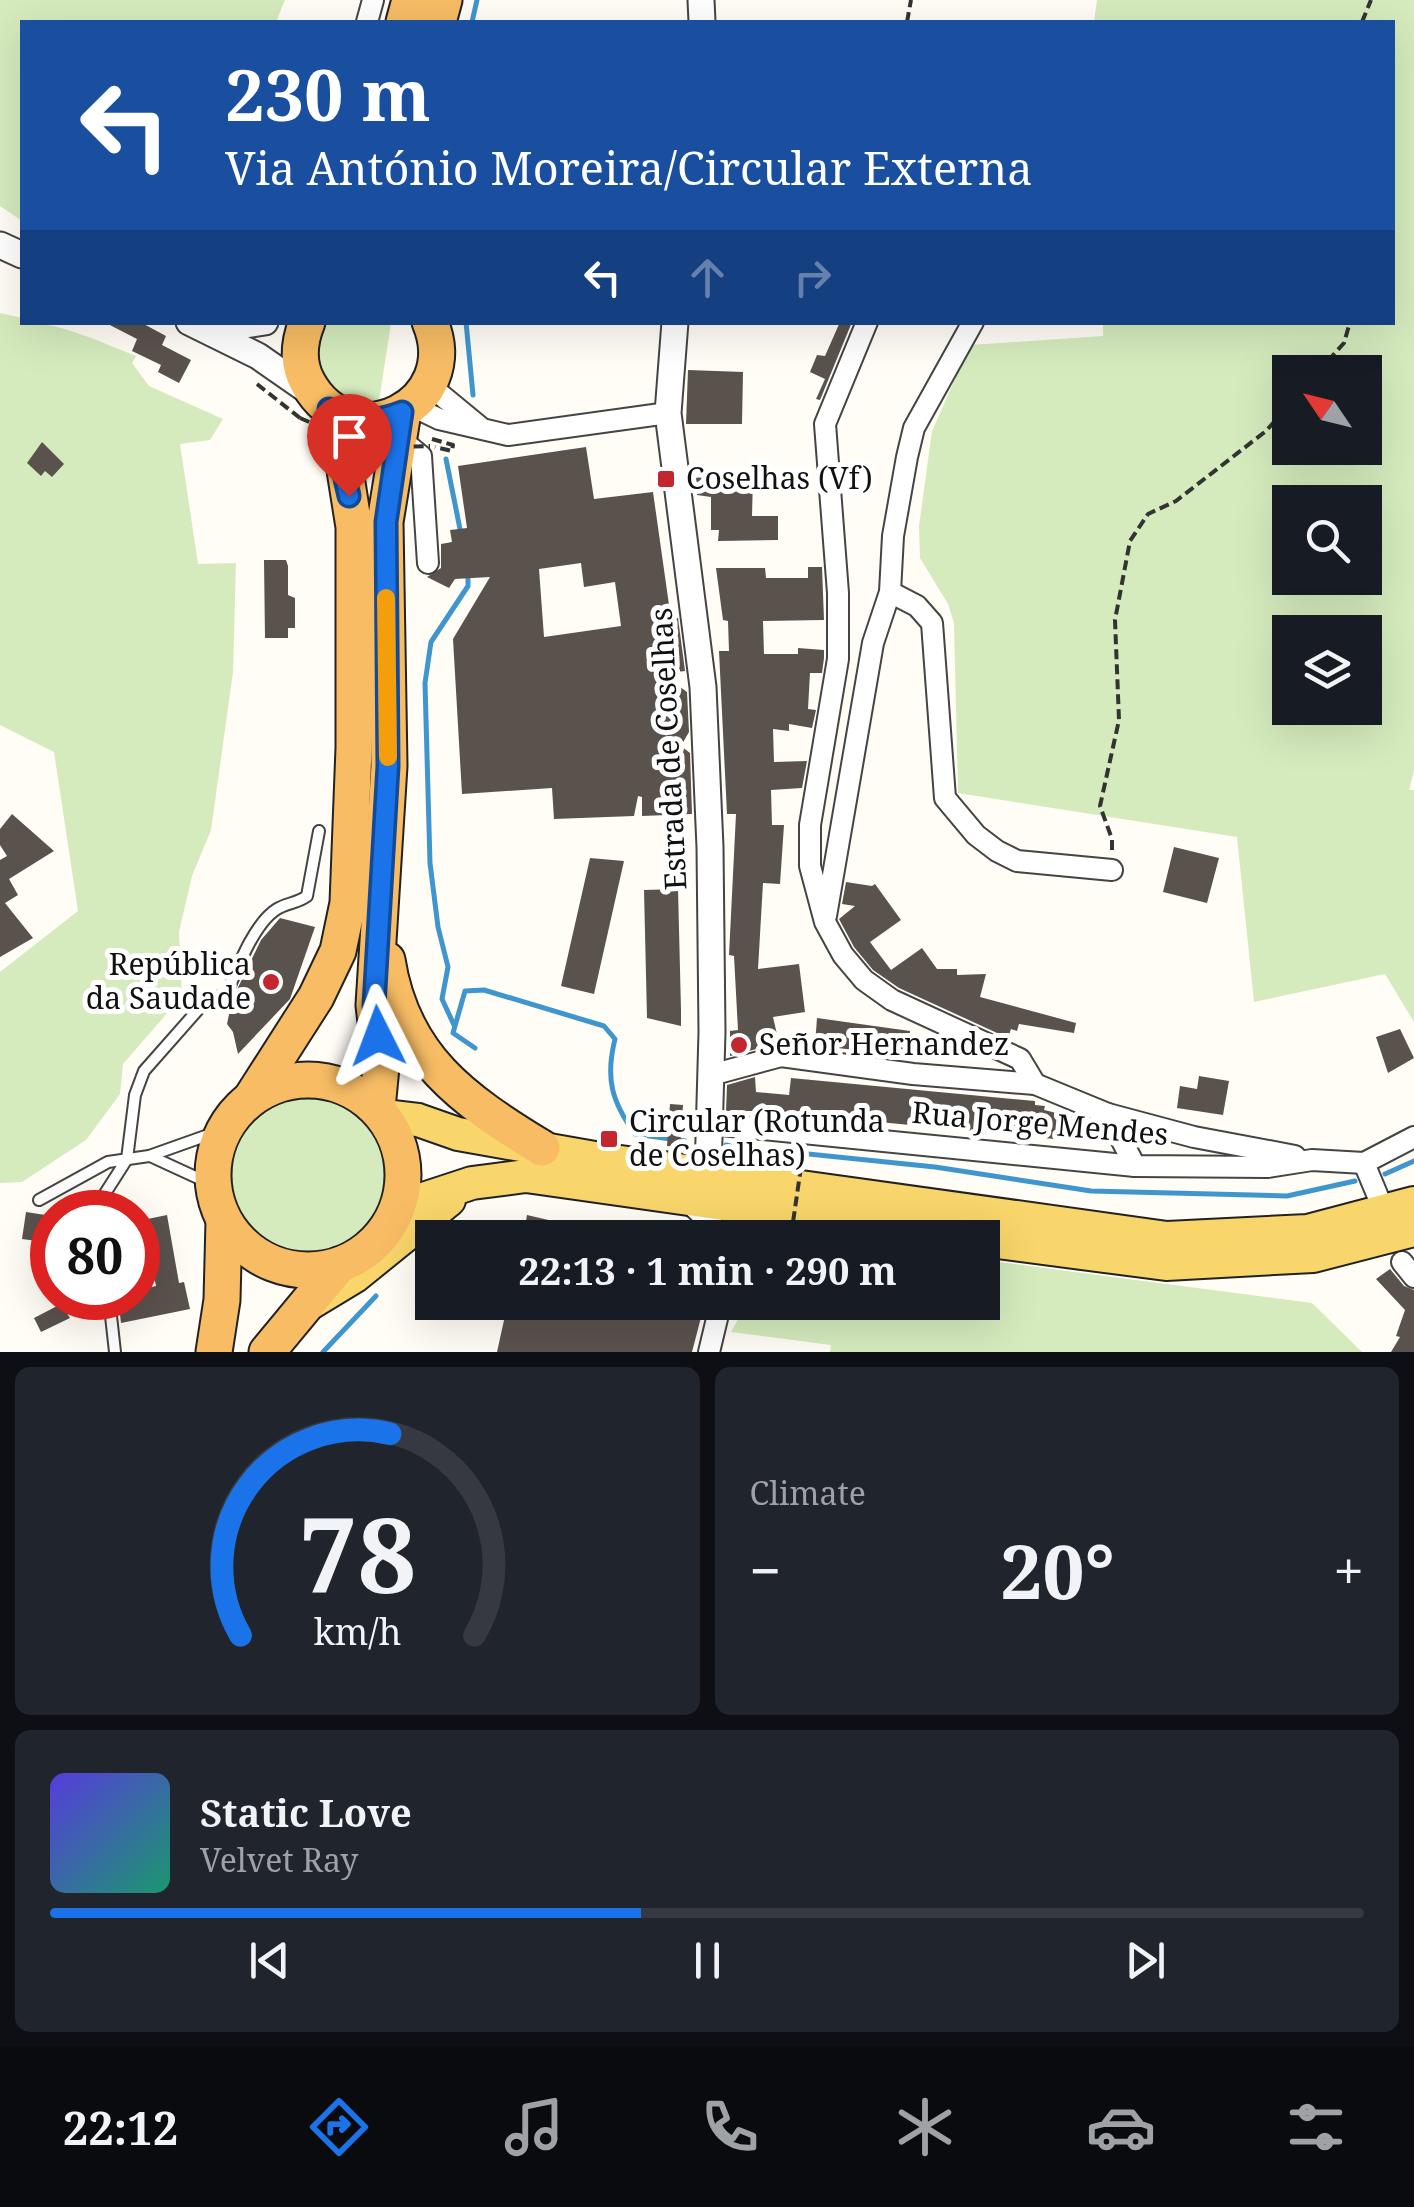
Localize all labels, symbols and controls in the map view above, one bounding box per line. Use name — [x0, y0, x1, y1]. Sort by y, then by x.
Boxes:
text: 230 m — [225, 46, 431, 142]
icon: left — [60, 60, 190, 190]
text: Via António Moreira/Circular Externa — [225, 137, 1033, 198]
icon: left — [575, 250, 630, 305]
icon: ahead — [680, 250, 735, 305]
icon: right — [785, 250, 840, 305]
north arrow — [1272, 355, 1382, 465]
map controls — [1272, 355, 1382, 725]
pin — [307, 394, 392, 497]
icon: arrive — [322, 409, 377, 464]
place label: Coselhas (Vf) — [686, 457, 873, 498]
marker: Coselhas (Vf) — [655, 468, 677, 490]
button: search — [1272, 485, 1382, 595]
street label: Estrada de Coselhas — [640, 607, 695, 891]
button: layers — [1272, 615, 1382, 725]
place label: República da Saudade — [86, 943, 251, 1018]
marker: República da Saudade — [260, 971, 282, 993]
position arrow — [326, 984, 430, 1088]
place label: Señor Hernandez — [759, 1023, 1009, 1064]
marker: Señor Hernandez — [728, 1034, 750, 1056]
street label: Rua Jorge Mendes — [910, 1091, 1170, 1154]
place label: Circular (Rotunda de Coselhas) — [629, 1100, 885, 1175]
marker: Circular (Rotunda de Coselhas) — [598, 1128, 620, 1150]
speed limit sign: 80 — [30, 1190, 160, 1320]
text: 22:13 · 1 min · 290 m — [518, 1244, 897, 1296]
text: Climate — [750, 1471, 866, 1514]
text: 78 — [298, 1482, 416, 1623]
text: 20° — [1000, 1519, 1115, 1621]
text: − — [750, 1532, 781, 1607]
text: + — [1333, 1532, 1364, 1607]
text: km/h — [313, 1607, 401, 1655]
text: Static Love — [200, 1786, 412, 1838]
text: Velvet Ray — [200, 1838, 358, 1881]
icon: previous — [242, 1933, 297, 1988]
icon: pause — [680, 1933, 735, 1988]
icon: next — [1118, 1933, 1173, 1988]
icon: directions — [304, 2092, 374, 2162]
icon: music — [499, 2092, 569, 2162]
icon: phone — [695, 2092, 765, 2162]
icon: climate — [890, 2092, 960, 2162]
icon: car — [1086, 2092, 1156, 2162]
icon: filters — [1281, 2092, 1351, 2162]
text: 22:12 — [63, 2097, 178, 2158]

